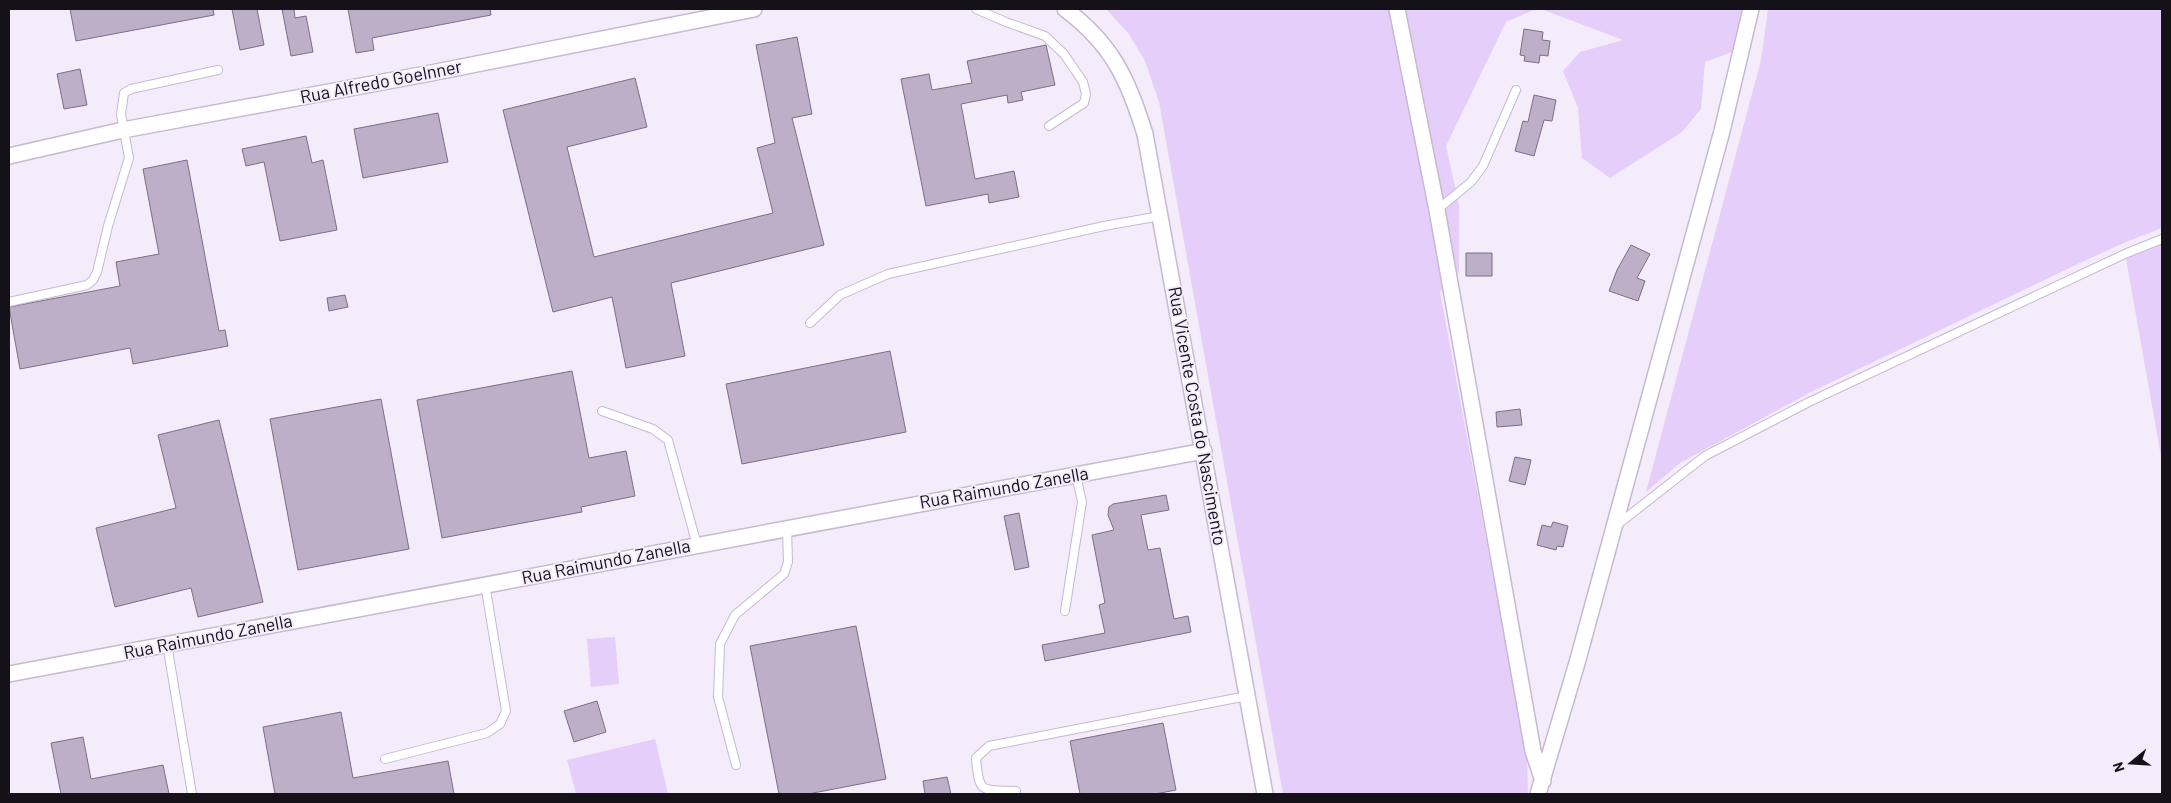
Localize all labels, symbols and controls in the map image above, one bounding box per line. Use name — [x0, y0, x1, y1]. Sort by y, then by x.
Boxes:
street label: Rua Alfredo Goelnner — [298, 54, 464, 107]
street label: Rua Vicente Costa do Nascimento — [1164, 285, 1232, 547]
street label: Rua Raimundo Zanella — [918, 461, 1090, 513]
street label: Rua Raimundo Zanella — [520, 534, 692, 588]
street label: Rua Raimundo Zanella — [122, 609, 294, 663]
north arrow — [2106, 738, 2156, 788]
text: N — [2109, 760, 2128, 774]

